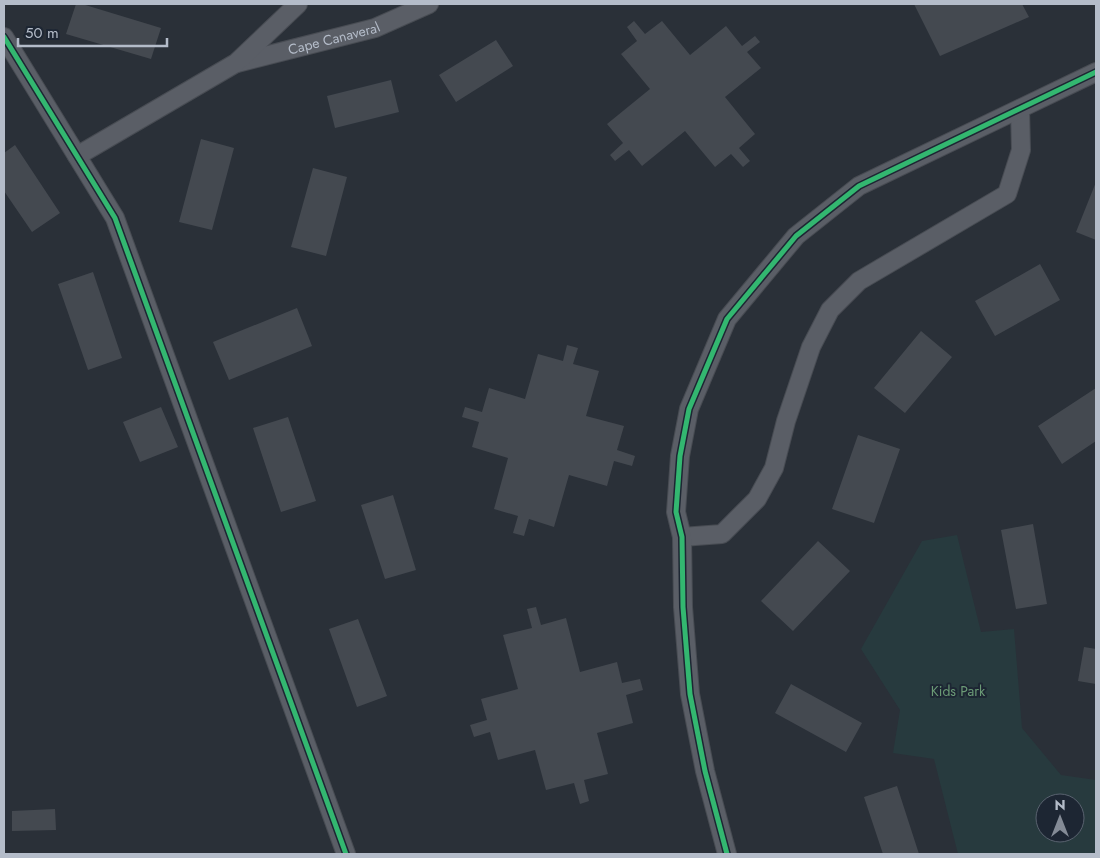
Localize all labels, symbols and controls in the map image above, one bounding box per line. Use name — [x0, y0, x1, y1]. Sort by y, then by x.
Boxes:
scale bar — [18, 15, 166, 47]
street label: Cape Canaveral — [286, 17, 383, 60]
text: 50 m — [25, 22, 59, 44]
park label: Kids Park — [931, 681, 986, 701]
north arrow — [1035, 793, 1085, 843]
text: N — [1054, 795, 1066, 815]

